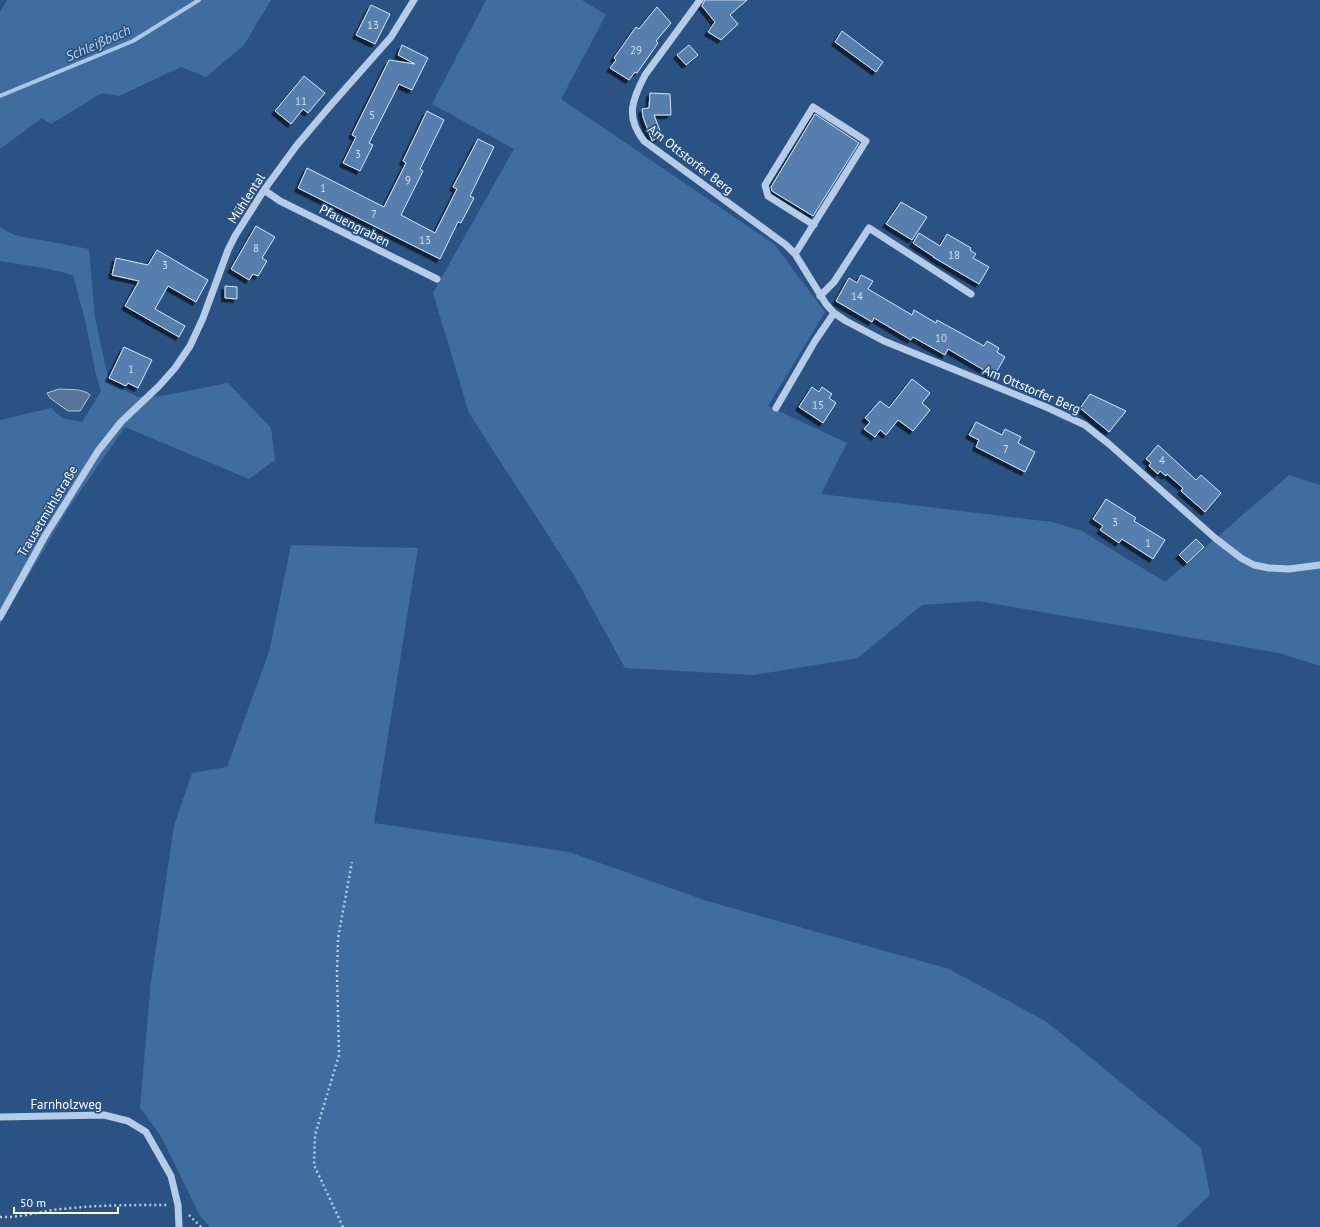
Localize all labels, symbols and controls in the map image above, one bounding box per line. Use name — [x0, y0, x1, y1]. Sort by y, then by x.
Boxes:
house number: 13 — [367, 18, 379, 32]
water label: Schleißbach — [63, 21, 133, 65]
house number: 29 — [630, 43, 642, 57]
house number: 11 — [295, 94, 307, 108]
house number: 5 — [369, 108, 375, 122]
street label: Am Ottstorfer Berg — [644, 121, 737, 198]
house number: 3 — [355, 147, 361, 161]
street label: Mühlental — [224, 170, 269, 227]
house number: 9 — [405, 173, 411, 187]
house number: 1 — [320, 181, 326, 195]
street label: Pfauengraben — [317, 200, 393, 251]
house number: 7 — [371, 207, 377, 221]
house number: 13 — [419, 233, 431, 247]
house number: 8 — [253, 241, 259, 255]
house number: 18 — [948, 248, 960, 262]
house number: 3 — [162, 258, 168, 272]
house number: 14 — [851, 289, 863, 303]
house number: 10 — [935, 331, 947, 345]
street label: Am Ottstorfer Berg — [980, 361, 1083, 418]
house number: 1 — [128, 362, 134, 376]
house number: 15 — [812, 398, 824, 412]
house number: 7 — [1003, 442, 1009, 456]
house number: 4 — [1159, 453, 1165, 467]
street label: Trausetmühlstraße — [13, 462, 81, 560]
house number: 3 — [1112, 515, 1118, 529]
house number: 1 — [1145, 536, 1151, 550]
street label: Farnholzweg — [30, 1096, 102, 1113]
scale bar — [14, 1189, 118, 1215]
text: 50 m — [20, 1195, 46, 1210]

